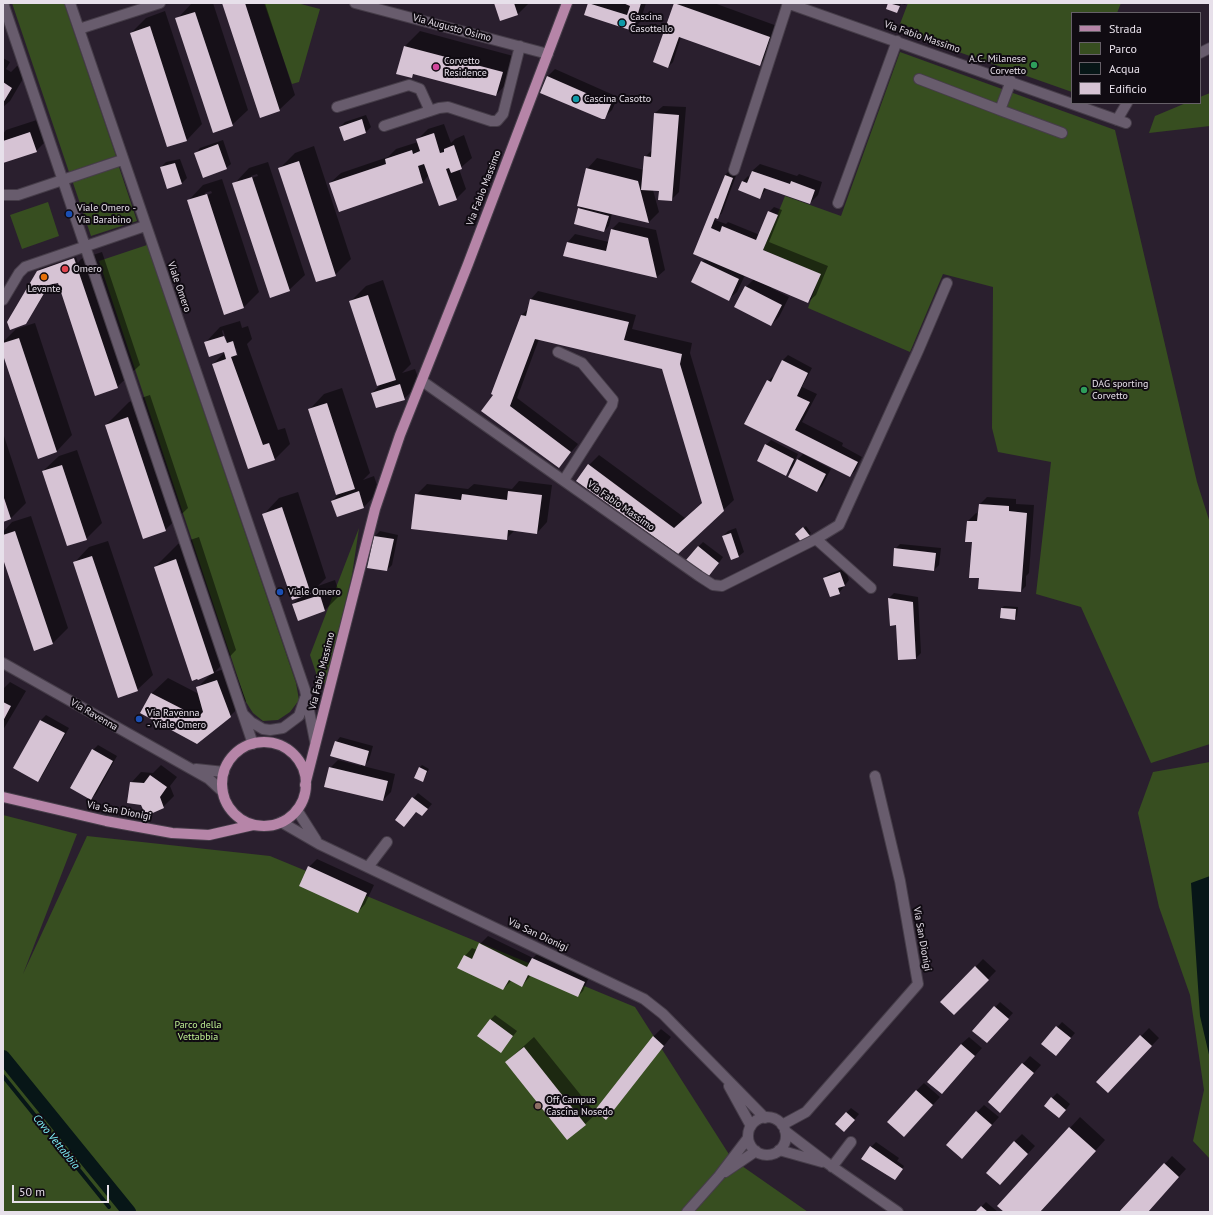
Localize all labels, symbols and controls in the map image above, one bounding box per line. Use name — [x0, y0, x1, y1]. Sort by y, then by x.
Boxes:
place label: Cascina Casottello — [630, 11, 673, 34]
street label: Via Augusto Osimo — [411, 12, 493, 44]
legend — [1071, 12, 1201, 104]
marker: Cascina Casottello — [617, 18, 627, 28]
street label: Via Fabio Massimo — [882, 18, 962, 56]
text: Strada — [1109, 21, 1142, 36]
text: Parco — [1109, 41, 1137, 56]
place label: A.C. Milanese Corvetto — [969, 53, 1026, 76]
place label: Corvetto Residence — [444, 55, 487, 78]
marker: A.C. Milanese Corvetto — [1029, 60, 1039, 70]
text: Acqua — [1109, 61, 1140, 76]
marker: Corvetto Residence — [431, 62, 441, 72]
text: Edificio — [1109, 81, 1147, 96]
place label: Cascina Casotto — [584, 93, 651, 105]
marker: Cascina Casotto — [571, 94, 581, 104]
street label: Via Fabio Massimo — [464, 149, 504, 227]
place label: Viale Omero - Via Barabino — [77, 202, 136, 226]
marker: Viale Omero - Via Barabino — [64, 209, 74, 219]
street label: Viale Omero — [165, 260, 193, 314]
place label: Omero — [73, 263, 102, 275]
marker: Omero — [60, 264, 70, 274]
marker: Levante — [39, 272, 49, 282]
place label: Levante — [27, 283, 61, 295]
place label: DAG sporting Corvetto — [1092, 378, 1148, 402]
marker: DAG sporting Corvetto — [1079, 385, 1089, 395]
street label: Via Fabio Massimo — [585, 478, 657, 534]
place label: Viale Omero — [288, 586, 341, 598]
marker: Viale Omero — [275, 587, 285, 597]
street label: Via Fabio Massimo — [307, 631, 337, 711]
street label: Via Ravenna — [68, 697, 120, 733]
place label: Via Ravenna - Viale Omero — [147, 707, 206, 730]
marker: Via Ravenna - Viale Omero — [134, 714, 144, 724]
street label: Via San Dionigi — [86, 799, 152, 823]
street label: Via San Dionigi — [910, 906, 934, 972]
street label: Via San Dionigi — [506, 916, 570, 954]
park label: Parco della Vettabbia — [174, 1019, 222, 1042]
place label: Off Campus Cascina Nosedo — [546, 1094, 613, 1118]
marker: Off Campus Cascina Nosedo — [533, 1101, 543, 1111]
water label: Cavo Vettabbia — [30, 1112, 82, 1172]
scale bar — [14, 1177, 111, 1203]
text: 50 m — [19, 1184, 45, 1199]

